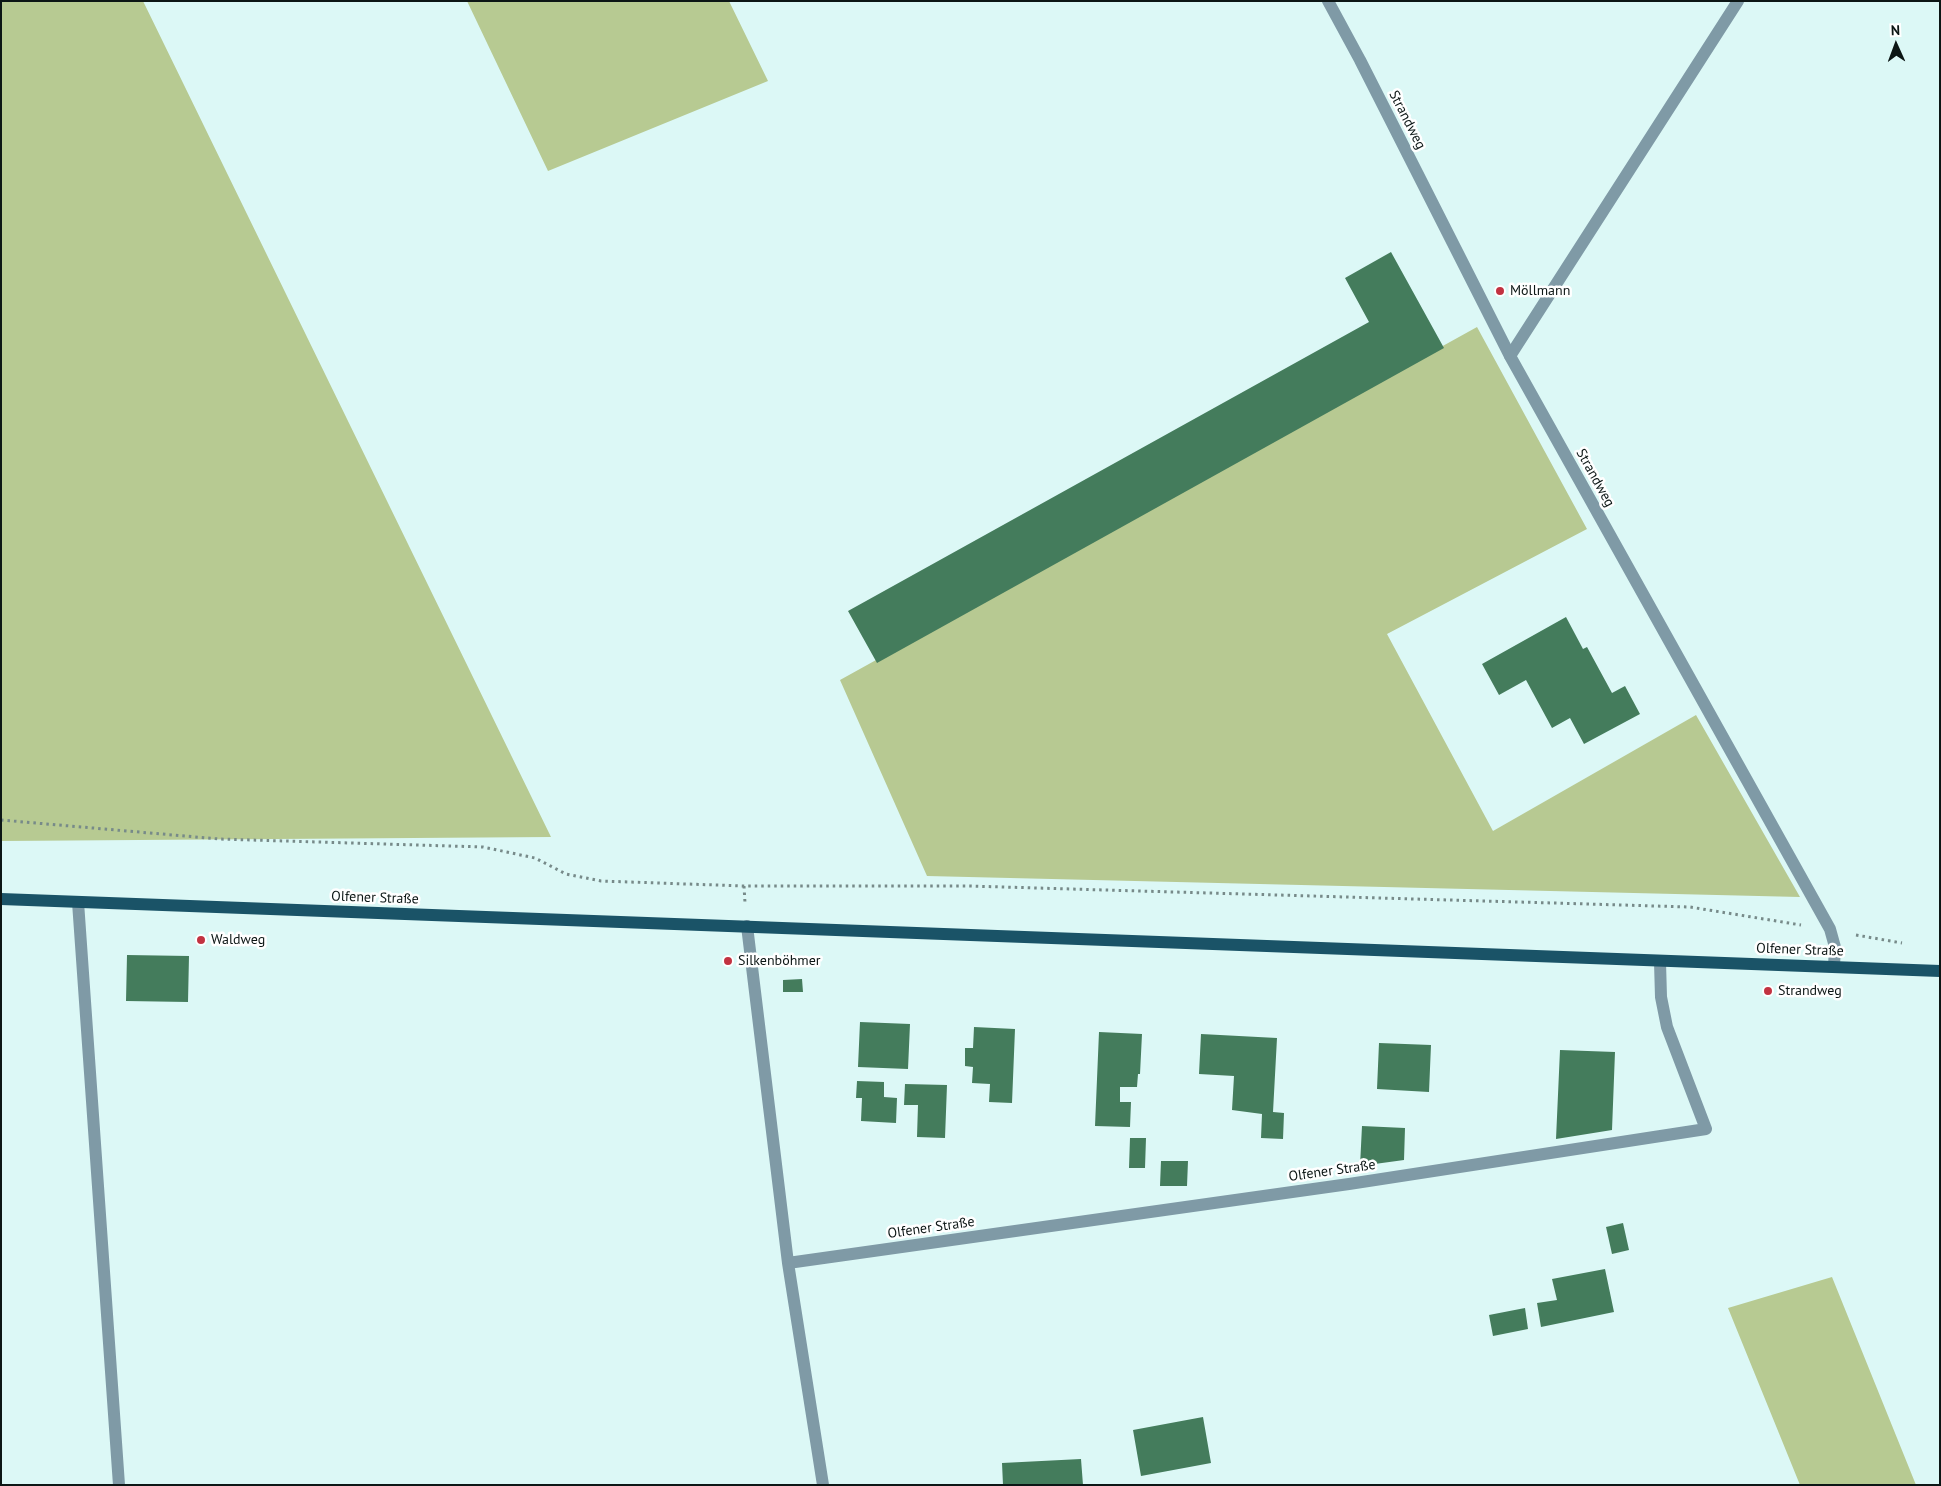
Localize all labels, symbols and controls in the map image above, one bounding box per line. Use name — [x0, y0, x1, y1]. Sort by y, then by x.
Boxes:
north arrow — [1871, 20, 1921, 70]
text: N — [1891, 21, 1900, 39]
street label: Strandweg — [1385, 88, 1429, 152]
place label: Möllmann — [1510, 283, 1570, 299]
marker: Möllmann — [1494, 285, 1506, 297]
street label: Strandweg — [1572, 446, 1618, 510]
street label: Olfener Straße — [331, 888, 419, 908]
place label: Waldweg — [211, 932, 265, 948]
marker: Waldweg — [195, 934, 207, 946]
street label: Olfener Straße — [1756, 940, 1844, 960]
place label: Silkenböhmer — [738, 953, 821, 969]
marker: Silkenböhmer — [722, 955, 734, 967]
place label: Strandweg — [1778, 983, 1842, 999]
marker: Strandweg — [1762, 985, 1774, 997]
street label: Olfener Straße — [1287, 1157, 1377, 1185]
street label: Olfener Straße — [886, 1214, 976, 1242]

